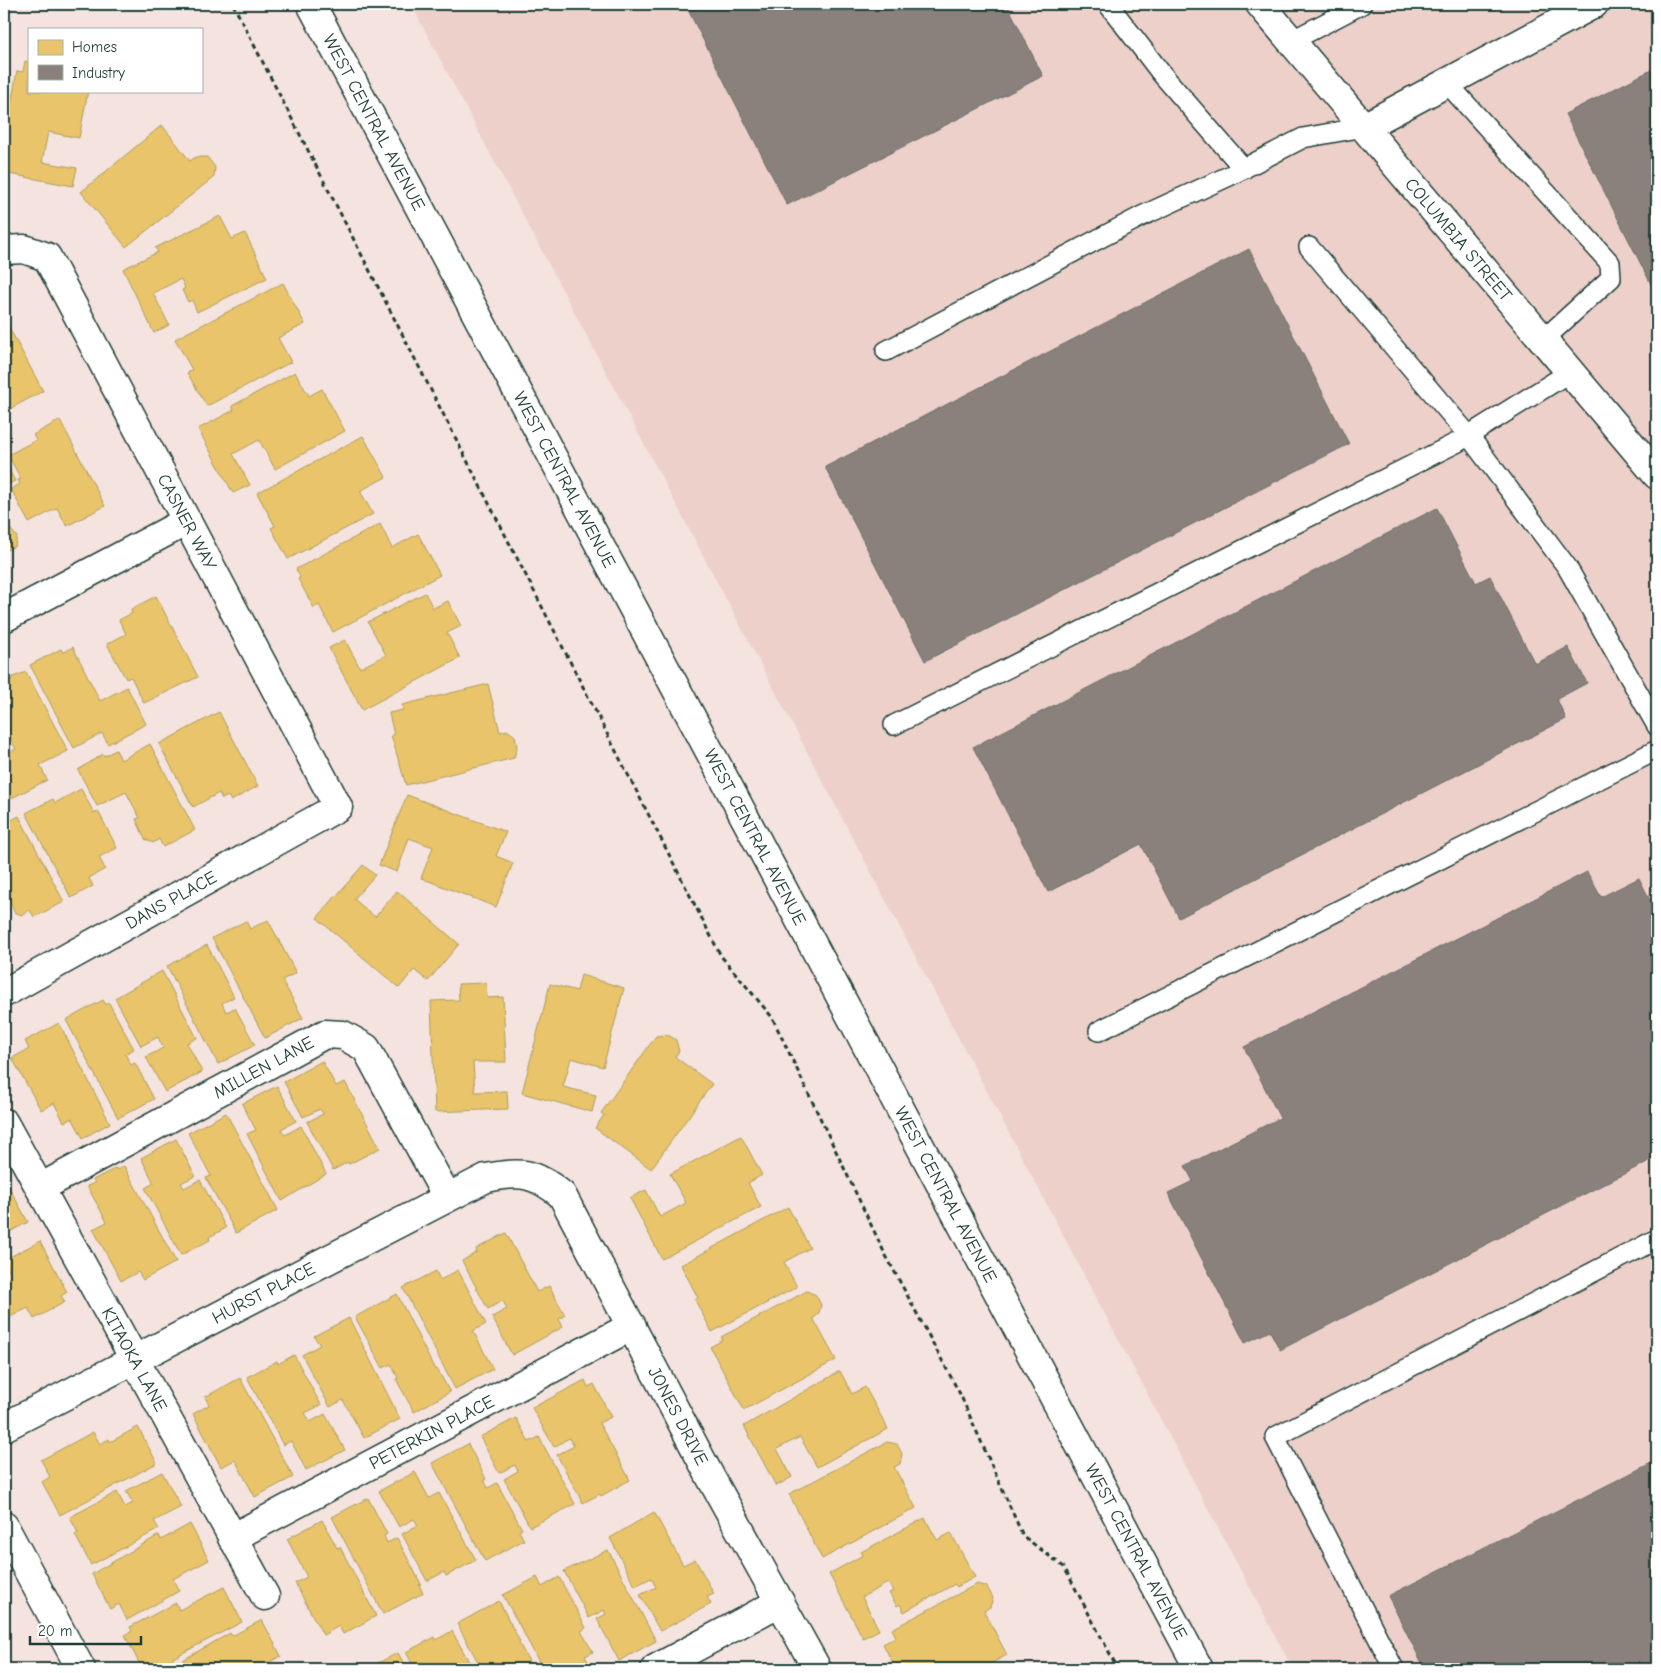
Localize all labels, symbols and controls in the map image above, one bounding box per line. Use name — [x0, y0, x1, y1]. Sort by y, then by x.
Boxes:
legend — [28, 28, 202, 92]
street label: WEST CENTRAL AVENUE — [318, 31, 429, 214]
text: Homes — [72, 38, 117, 56]
text: Industry — [72, 64, 125, 82]
street label: COLUMBIA STREET — [1400, 174, 1516, 306]
street label: WEST CENTRAL AVENUE — [509, 388, 620, 572]
street label: CASNER WAY — [153, 470, 221, 574]
street label: WEST CENTRAL AVENUE — [699, 745, 810, 929]
street label: DANS PLACE — [122, 867, 221, 934]
street label: MILLEN LANE — [210, 1032, 318, 1103]
street label: WEST CENTRAL AVENUE — [890, 1103, 1001, 1286]
street label: HURST PLACE — [209, 1258, 319, 1329]
street label: KITAOKA LANE — [97, 1304, 171, 1416]
street label: JONES DRIVE — [643, 1363, 712, 1469]
street label: PETERKIN PLACE — [366, 1391, 498, 1474]
street label: WEST CENTRAL AVENUE — [1080, 1460, 1192, 1644]
scale bar — [30, 1613, 141, 1645]
text: 20 m — [38, 1622, 72, 1640]

